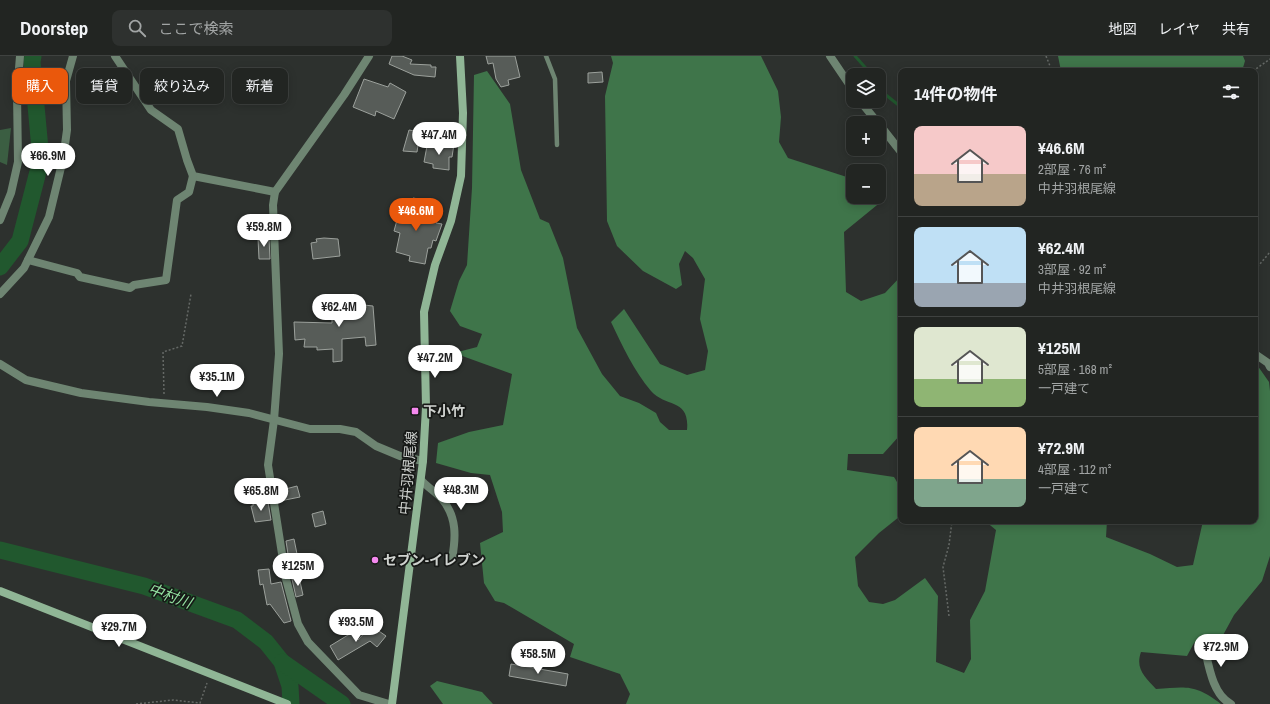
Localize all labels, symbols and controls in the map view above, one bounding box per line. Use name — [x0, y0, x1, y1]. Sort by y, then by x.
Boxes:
search box — [112, 10, 392, 46]
text: Doorstep — [20, 15, 88, 41]
icon: search — [126, 17, 148, 39]
text: ここで検索 — [158, 18, 233, 39]
text: 地図 — [1108, 20, 1136, 38]
text: レイヤ — [1158, 20, 1200, 38]
text: 共有 — [1222, 20, 1250, 38]
chip: 購入 — [12, 68, 68, 104]
chip: 賃貸 — [76, 68, 132, 104]
chip: 絞り込み — [140, 68, 224, 104]
chip: 新着 — [232, 68, 288, 104]
map controls — [846, 68, 886, 204]
button: layers — [846, 68, 886, 108]
icon: filters — [1220, 81, 1242, 103]
text: 14件の物件 — [914, 82, 998, 105]
button: + — [846, 116, 886, 156]
pin: ¥47.4M — [406, 122, 472, 156]
text: ¥47.4M — [421, 126, 457, 143]
text: ¥46.6M — [1038, 136, 1085, 159]
icon: home — [946, 142, 994, 190]
pin: ¥66.9M — [15, 143, 81, 177]
text: ¥66.9M — [30, 147, 66, 164]
text: 2部屋 · 76 m² — [1038, 161, 1106, 178]
button: − — [846, 164, 886, 204]
text: 中井羽根尾線 — [1038, 180, 1116, 197]
pin: ¥46.6M — [383, 198, 449, 232]
text: ¥46.6M — [398, 202, 434, 219]
pin: ¥59.8M — [231, 214, 297, 248]
text: ¥59.8M — [246, 218, 282, 235]
text: ¥62.4M — [1038, 236, 1085, 259]
icon: home — [946, 243, 994, 291]
text: 3部屋 · 92 m² — [1038, 261, 1106, 278]
text: 中井羽根尾線 — [1038, 280, 1116, 297]
pin: ¥62.4M — [306, 294, 372, 328]
text: ¥62.4M — [321, 298, 357, 315]
text: ¥125M — [1038, 336, 1081, 359]
icon: home — [946, 343, 994, 391]
pin: ¥47.2M — [402, 345, 468, 379]
text: ¥47.2M — [417, 349, 453, 366]
text: 5部屋 · 168 m² — [1038, 361, 1112, 378]
pin: ¥35.1M — [184, 364, 250, 398]
text: ¥35.1M — [199, 368, 235, 385]
text: 一戸建て — [1038, 380, 1090, 397]
place label: 下小竹 — [423, 402, 465, 420]
marker: 下小竹 — [410, 406, 420, 416]
street label: 中井羽根尾線 — [395, 430, 421, 516]
text: ¥72.9M — [1038, 436, 1085, 459]
icon: home — [946, 443, 994, 491]
text: 4部屋 · 112 m² — [1038, 461, 1111, 478]
pin: ¥48.3M — [428, 477, 494, 511]
pin: ¥65.8M — [228, 478, 294, 512]
text: 一戸建て — [1038, 480, 1090, 497]
text: ¥48.3M — [443, 481, 479, 498]
text: ¥65.8M — [243, 482, 279, 499]
place label: セブン-イレブン — [383, 551, 485, 569]
pin: ¥125M — [270, 553, 326, 587]
marker: セブン-イレブン — [370, 555, 380, 565]
text: ¥125M — [282, 557, 314, 574]
water label: 中村川 — [145, 578, 197, 614]
pin: ¥93.5M — [323, 609, 389, 643]
text: ¥93.5M — [338, 613, 374, 630]
pin: ¥29.7M — [86, 614, 152, 648]
text: ¥29.7M — [101, 618, 137, 635]
pin: ¥72.9M — [1188, 634, 1254, 668]
text: ¥72.9M — [1203, 638, 1239, 655]
pin: ¥58.5M — [505, 641, 571, 675]
text: ¥58.5M — [520, 645, 556, 662]

